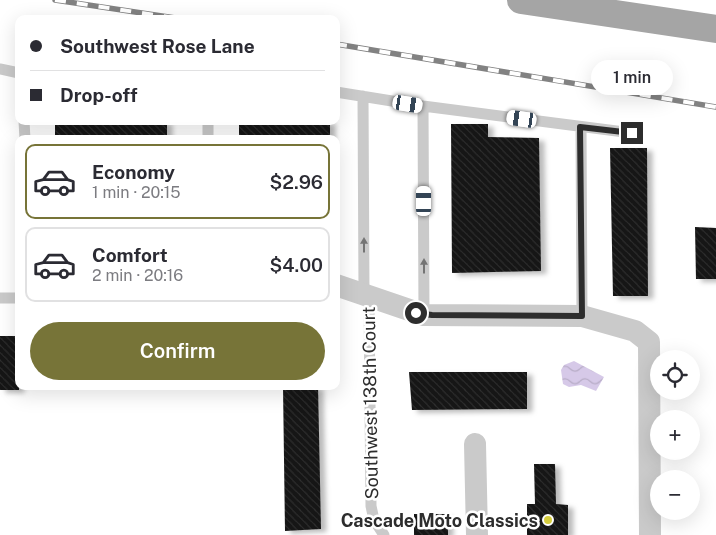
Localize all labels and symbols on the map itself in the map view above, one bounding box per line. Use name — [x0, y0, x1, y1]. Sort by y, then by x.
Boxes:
callout: 1 min — [591, 61, 673, 96]
car — [392, 94, 423, 114]
car — [506, 109, 537, 129]
route end — [621, 122, 643, 144]
car — [416, 186, 431, 216]
one-way arrow — [360, 237, 368, 253]
one-way arrow — [420, 258, 428, 274]
route start — [405, 302, 427, 324]
street label: Southwest 138th Court — [358, 306, 382, 500]
place label: Cascade Moto Classics — [341, 510, 538, 531]
marker: Cascade Moto Classics — [542, 514, 554, 526]

